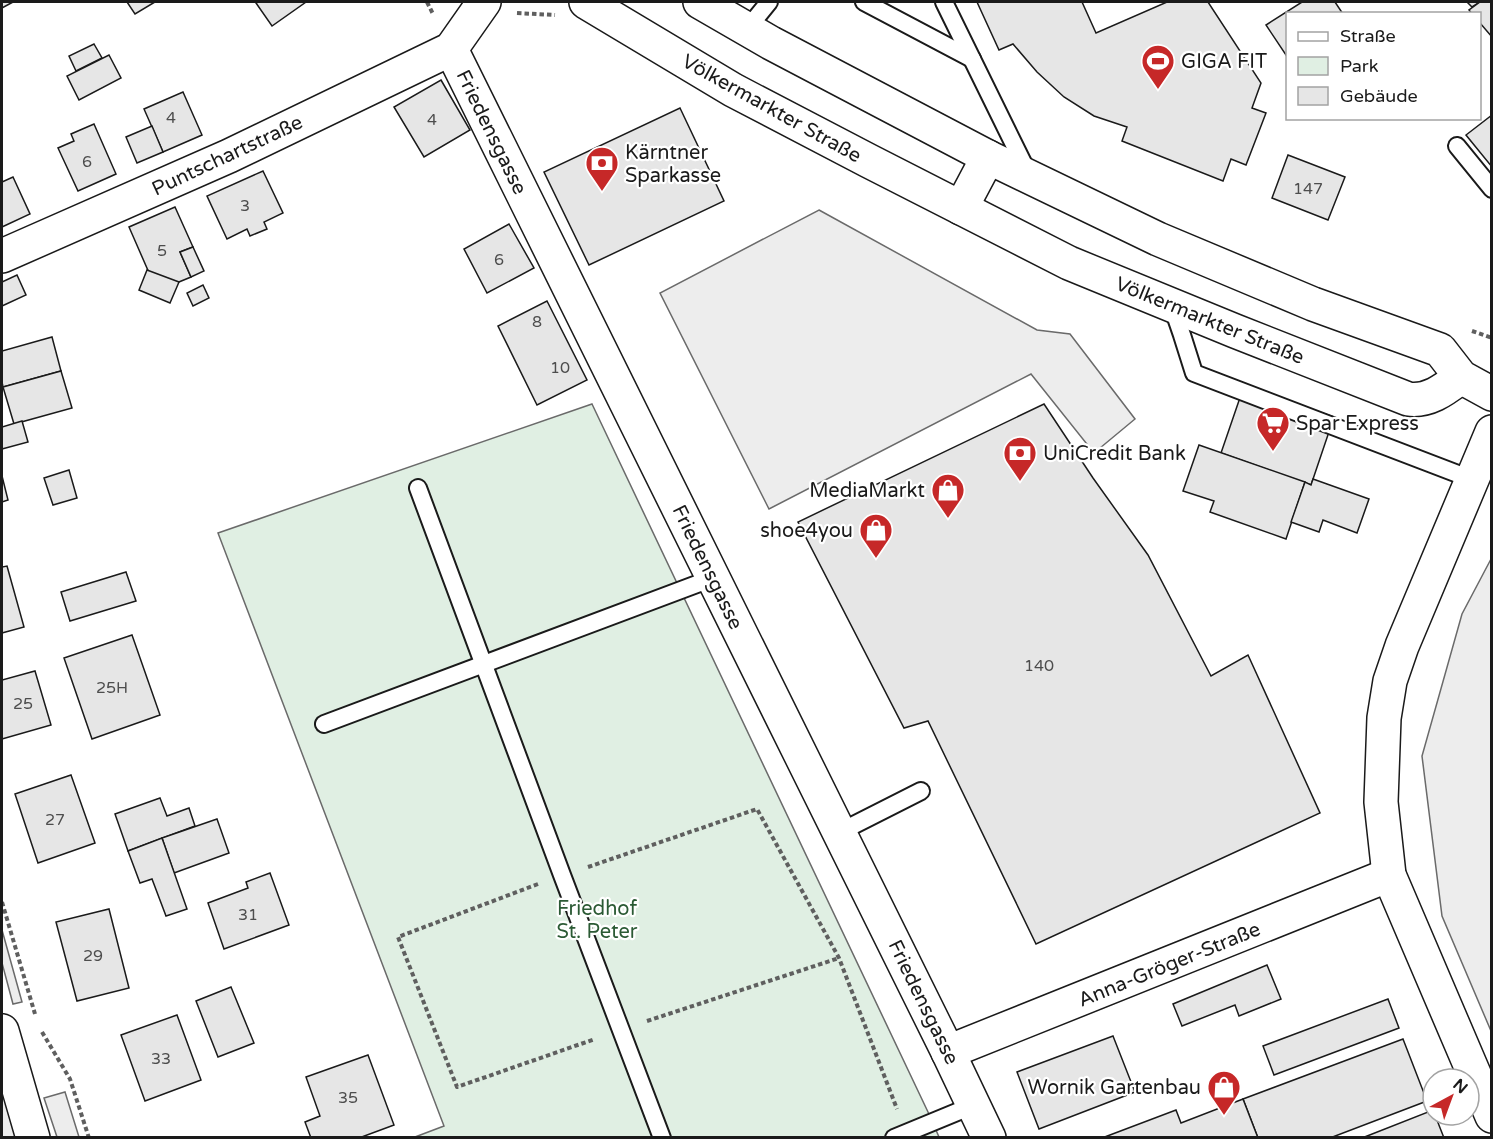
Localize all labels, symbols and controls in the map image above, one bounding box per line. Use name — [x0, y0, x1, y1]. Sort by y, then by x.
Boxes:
legend — [1286, 12, 1481, 120]
text: Straße — [1340, 25, 1396, 47]
sports icon: GIGA FIT — [1140, 43, 1176, 90]
street label: Völkermarkter Straße — [678, 50, 865, 168]
place label: GIGA FIT — [1181, 50, 1267, 74]
text: Park — [1340, 55, 1379, 77]
street label: Friedensgasse — [451, 66, 532, 199]
text: Gebäude — [1340, 85, 1418, 107]
house number: 4 — [166, 108, 176, 128]
street label: Puntschartstraße — [148, 110, 307, 201]
house number: 4 — [427, 110, 437, 130]
place label: Kärntner Sparkasse — [625, 141, 721, 188]
bank icon: Kärntner Sparkasse — [584, 145, 620, 192]
house number: 6 — [82, 152, 92, 172]
house number: 147 — [1293, 179, 1323, 199]
house number: 3 — [240, 196, 250, 216]
house number: 5 — [157, 241, 167, 261]
house number: 6 — [494, 250, 504, 270]
street label: Völkermarkter Straße — [1112, 272, 1307, 370]
house number: 8 — [532, 312, 542, 332]
house number: 10 — [550, 358, 570, 378]
supermarket icon: Spar Express — [1255, 405, 1291, 452]
place label: Spar Express — [1296, 412, 1419, 436]
bank icon: UniCredit Bank — [1002, 435, 1038, 482]
place label: UniCredit Bank — [1043, 442, 1186, 466]
shop icon: MediaMarkt — [930, 472, 966, 519]
place label: MediaMarkt — [809, 479, 925, 503]
street label: Friedensgasse — [667, 501, 748, 634]
shop icon: shoe4you — [858, 512, 894, 559]
place label: shoe4you — [760, 519, 853, 543]
house number: 140 — [1024, 656, 1054, 676]
house number: 25H — [96, 678, 128, 698]
house number: 25 — [13, 694, 33, 714]
house number: 27 — [45, 810, 65, 830]
park label: Friedhof St. Peter — [557, 897, 638, 944]
house number: 31 — [238, 905, 258, 925]
street label: Anna-Gröger-Straße — [1075, 917, 1264, 1012]
street label: Friedensgasse — [883, 936, 964, 1069]
house number: 29 — [83, 946, 103, 966]
house number: 33 — [151, 1049, 171, 1069]
north arrow — [1421, 1067, 1481, 1127]
shop icon: Wornik Gartenbau — [1206, 1069, 1242, 1116]
text: N — [1449, 1075, 1472, 1098]
place label: Wornik Gartenbau — [1028, 1076, 1201, 1100]
house number: 35 — [338, 1088, 358, 1108]

